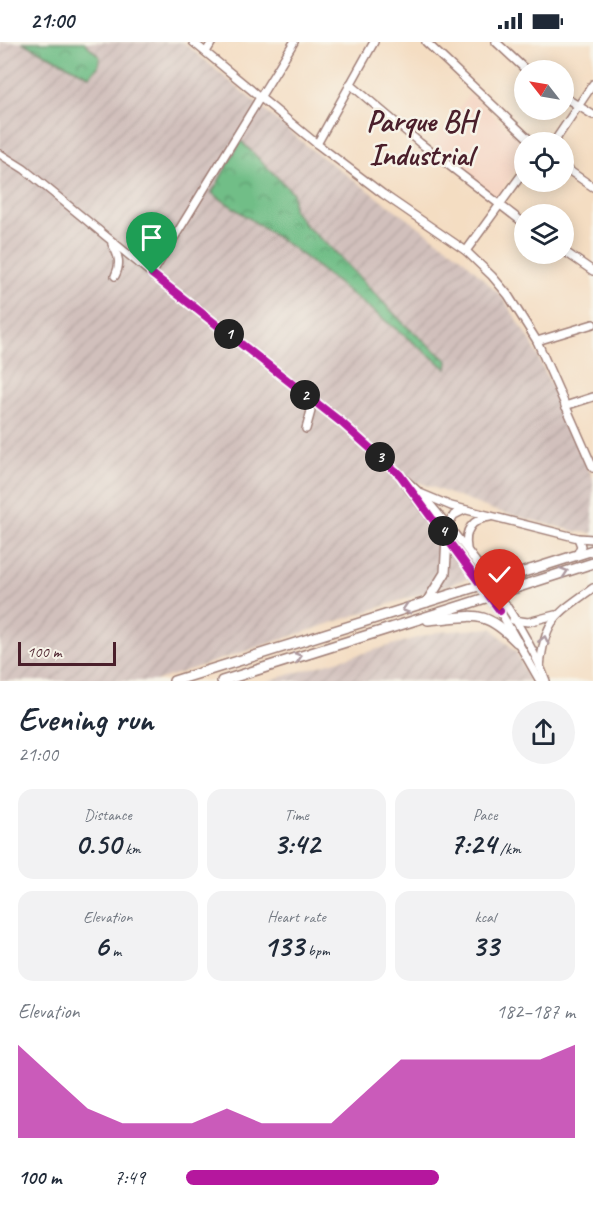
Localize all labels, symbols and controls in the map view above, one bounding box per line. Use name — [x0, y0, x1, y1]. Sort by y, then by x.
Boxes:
text: 21:00 — [30, 7, 74, 35]
north arrow — [514, 60, 574, 120]
map controls — [514, 60, 574, 264]
district label: Parque BH Industrial — [366, 102, 482, 174]
button: locate — [514, 132, 574, 192]
button: layers — [514, 204, 574, 264]
pin — [126, 212, 177, 274]
icon: arrive — [135, 221, 168, 254]
pin: 1 — [214, 319, 244, 349]
text: 1 — [225, 324, 233, 344]
pin: 2 — [290, 380, 320, 410]
text: 2 — [301, 385, 309, 405]
pin: 3 — [365, 442, 395, 472]
text: 3 — [376, 447, 384, 467]
pin: 4 — [428, 516, 458, 546]
text: 4 — [439, 521, 447, 541]
pin — [474, 549, 525, 611]
icon: check — [483, 558, 516, 591]
one-way arrow — [558, 567, 569, 580]
one-way arrow — [401, 602, 412, 614]
one-way arrow — [537, 635, 550, 645]
scale bar — [18, 639, 116, 666]
text: 100 m — [27, 642, 61, 662]
one-way arrow — [292, 652, 303, 664]
text: Evening run — [18, 698, 153, 740]
button: share — [512, 701, 575, 764]
text: 21:00 — [18, 742, 58, 767]
text: Distance — [84, 805, 132, 825]
text: Time — [284, 805, 309, 825]
text: Pace — [473, 805, 497, 825]
text: 0.50 — [75, 825, 121, 863]
text: 3:42 — [273, 825, 320, 863]
text: 7:24 — [450, 825, 496, 863]
text: km — [121, 839, 141, 859]
text: /km — [496, 839, 521, 859]
text: Elevation — [83, 907, 132, 927]
text: Heart rate — [267, 907, 326, 927]
text: kcal — [475, 907, 496, 927]
text: 6 — [94, 927, 108, 965]
text: 133 — [263, 927, 304, 965]
text: 33 — [472, 927, 499, 965]
text: m — [108, 941, 121, 961]
text: bpm — [304, 941, 330, 961]
text: Elevation — [18, 999, 80, 1024]
text: 182–187 m — [496, 999, 575, 1024]
text: 100 m — [18, 1165, 61, 1190]
text: 7:49 — [114, 1165, 145, 1190]

